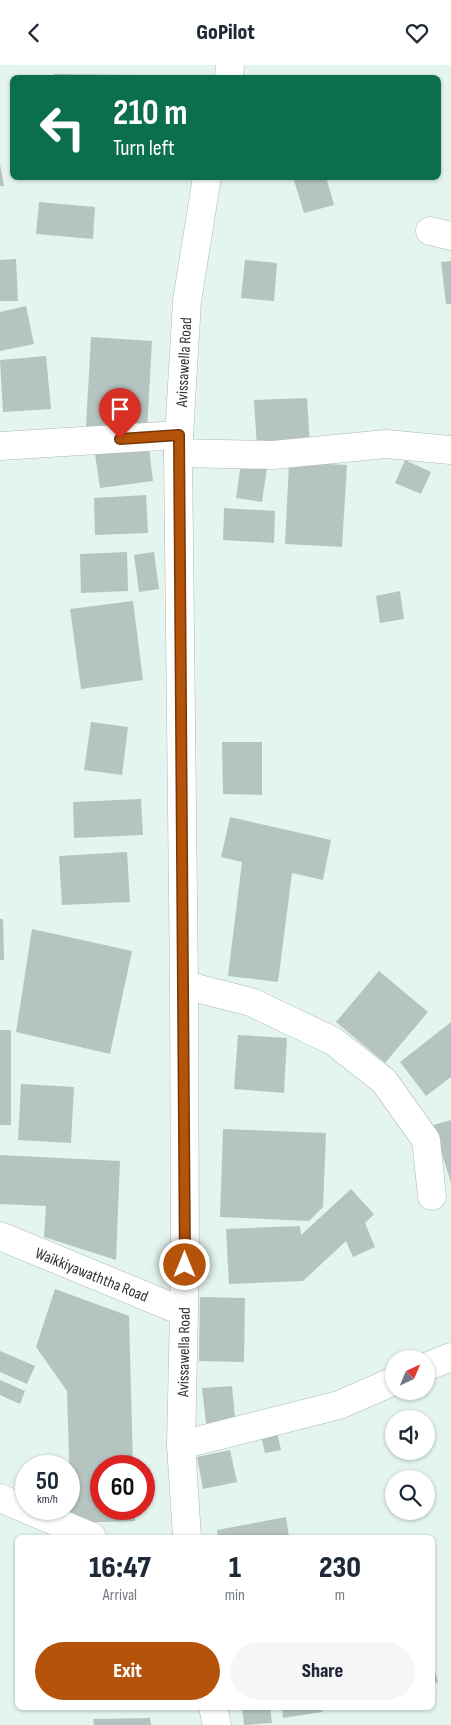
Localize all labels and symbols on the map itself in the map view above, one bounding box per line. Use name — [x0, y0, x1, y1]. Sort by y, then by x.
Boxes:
street label: Avissawella Road — [173, 317, 196, 408]
pin — [99, 388, 141, 439]
position arrow — [158, 1238, 210, 1290]
street label: Waikkiyawaththa Road — [32, 1244, 151, 1307]
street label: Avissawella Road — [174, 1307, 195, 1398]
north arrow — [385, 1350, 435, 1400]
speed limit sign: 60 — [90, 1455, 155, 1520]

